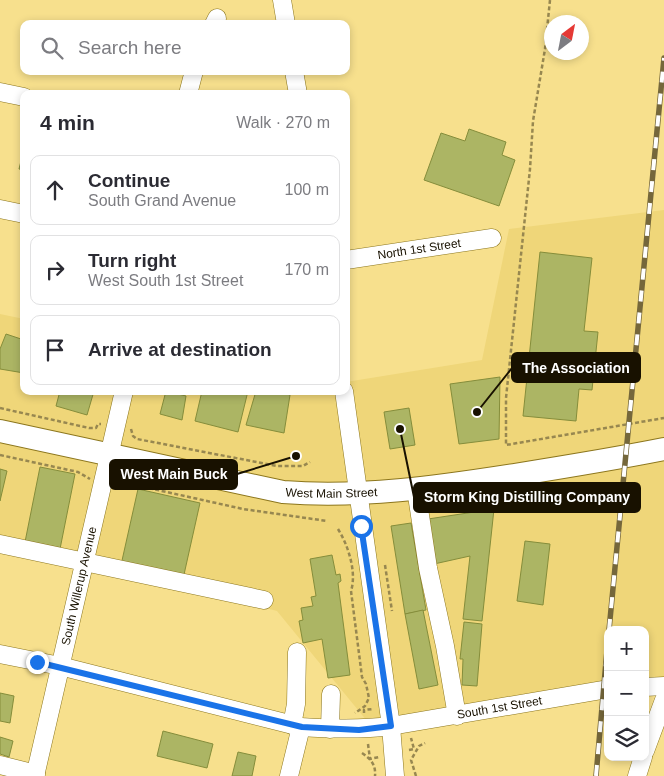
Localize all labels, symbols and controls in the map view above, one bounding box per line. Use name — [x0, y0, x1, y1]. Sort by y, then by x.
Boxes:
north arrow — [544, 15, 589, 60]
search box — [20, 20, 350, 75]
icon: search — [38, 34, 66, 62]
text: Search here — [78, 37, 182, 58]
text: 4 min — [40, 111, 95, 134]
text: Walk · 270 m — [236, 114, 330, 131]
text: Continue — [88, 170, 170, 191]
icon: ahead — [41, 176, 69, 204]
text: 100 m — [285, 181, 329, 198]
text: South Grand Avenue — [88, 192, 236, 209]
street label: North 1st Street — [377, 236, 462, 262]
text: Turn right — [88, 250, 176, 271]
icon: right — [41, 256, 69, 284]
text: 170 m — [285, 261, 329, 278]
text: West South 1st Street — [88, 272, 243, 289]
icon: arrive — [41, 336, 69, 364]
text: Arrive at destination — [88, 339, 272, 360]
callout: The Association — [512, 353, 640, 382]
text: The Association — [522, 360, 630, 376]
callout: West Main Buck — [110, 460, 237, 489]
text: West Main Buck — [120, 466, 228, 482]
callout: Storm King Distilling Company — [414, 483, 640, 512]
street label: West Main Street — [285, 485, 379, 501]
text: Storm King Distilling Company — [424, 489, 630, 505]
route start — [350, 515, 373, 538]
street label: South Willerup Avenue — [58, 525, 99, 647]
map controls — [604, 626, 649, 761]
button: + — [604, 626, 649, 671]
route end — [26, 651, 49, 674]
button: − — [604, 671, 649, 716]
street label: South 1st Street — [456, 693, 544, 722]
button: layers — [604, 716, 649, 761]

